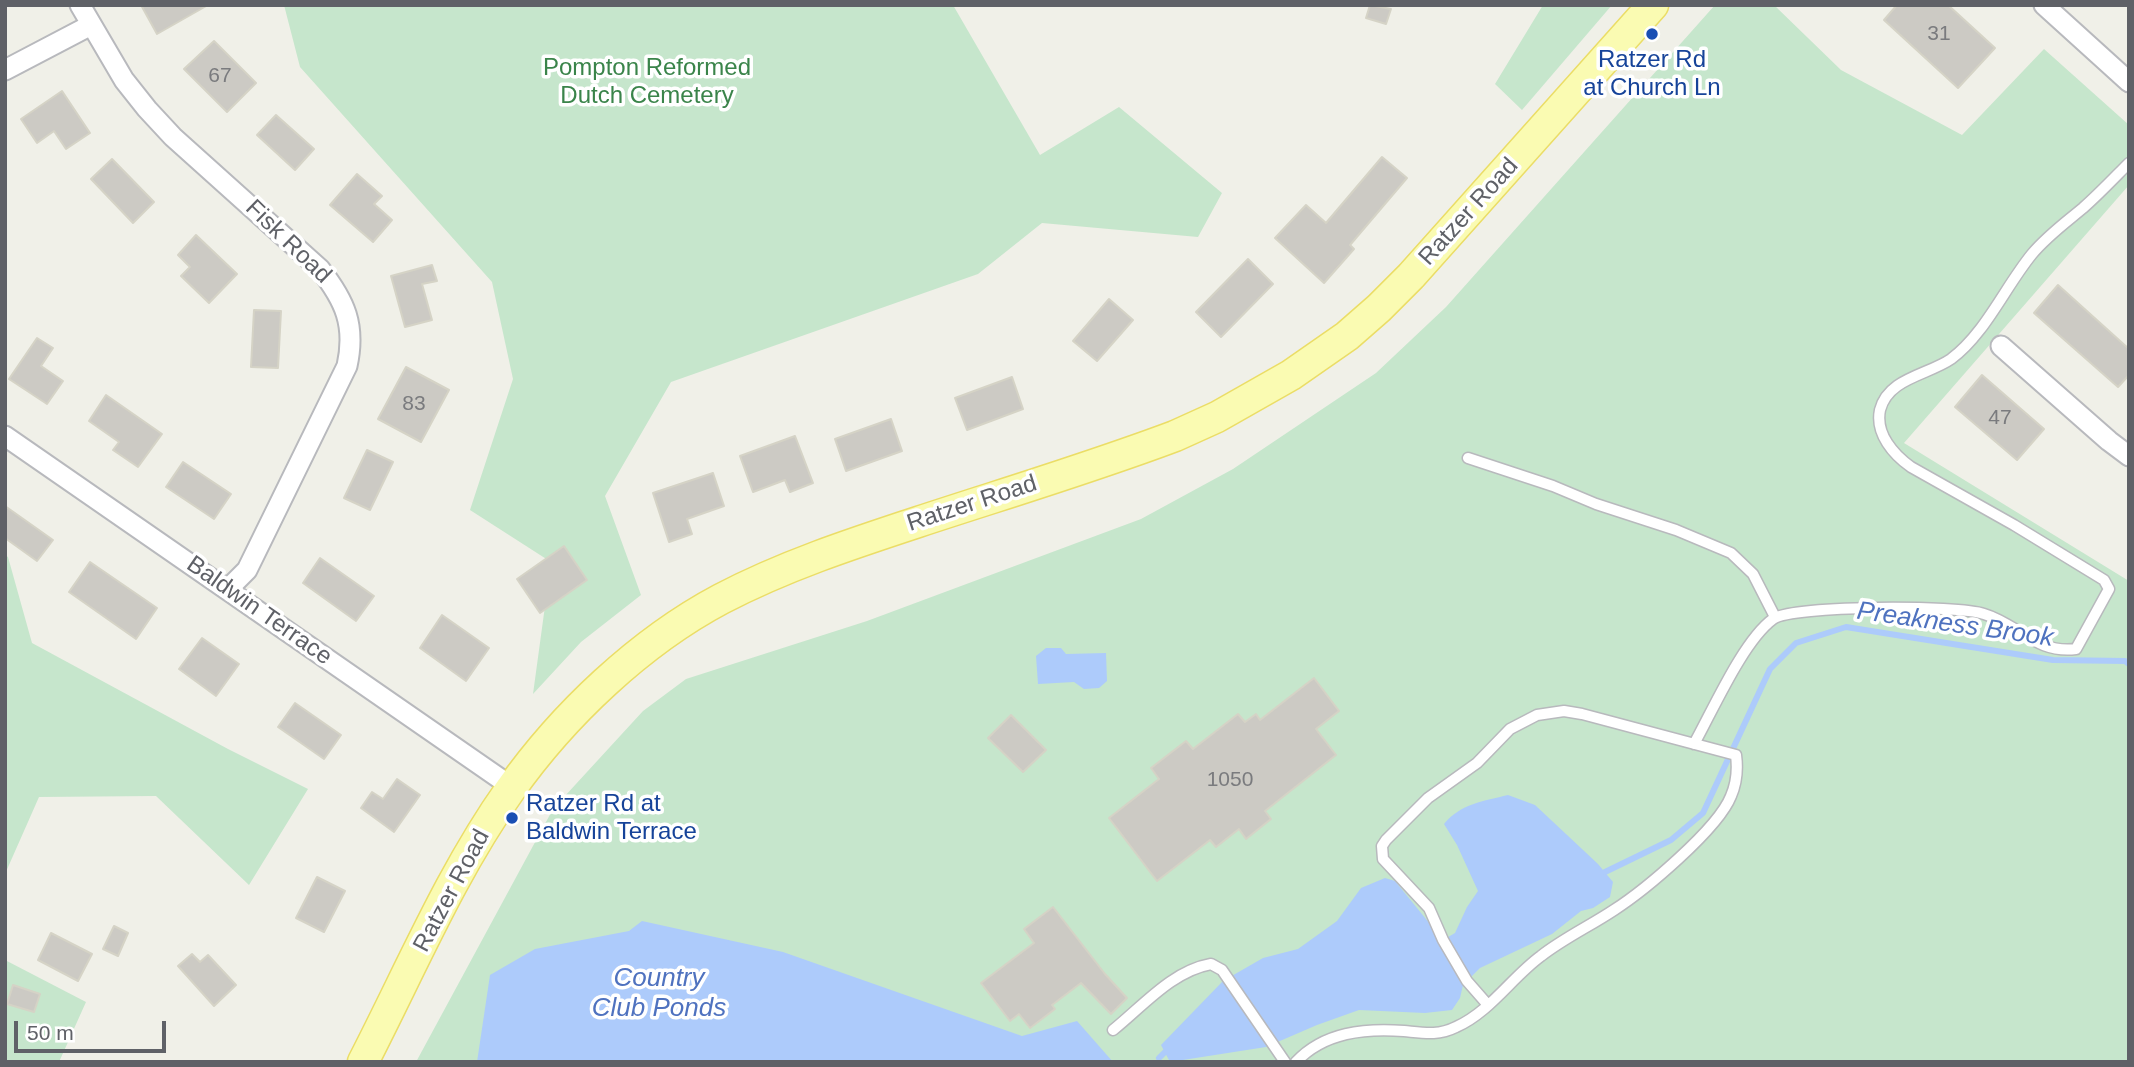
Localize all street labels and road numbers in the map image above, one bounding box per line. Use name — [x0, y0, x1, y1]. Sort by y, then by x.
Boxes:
street label: Ratzer Road — [1413, 152, 1525, 272]
street label: Fisk Road — [239, 194, 337, 290]
street label: Ratzer Road — [903, 469, 1041, 539]
street label: Baldwin Terrace — [181, 550, 337, 672]
street label: Ratzer Road — [408, 825, 496, 957]

